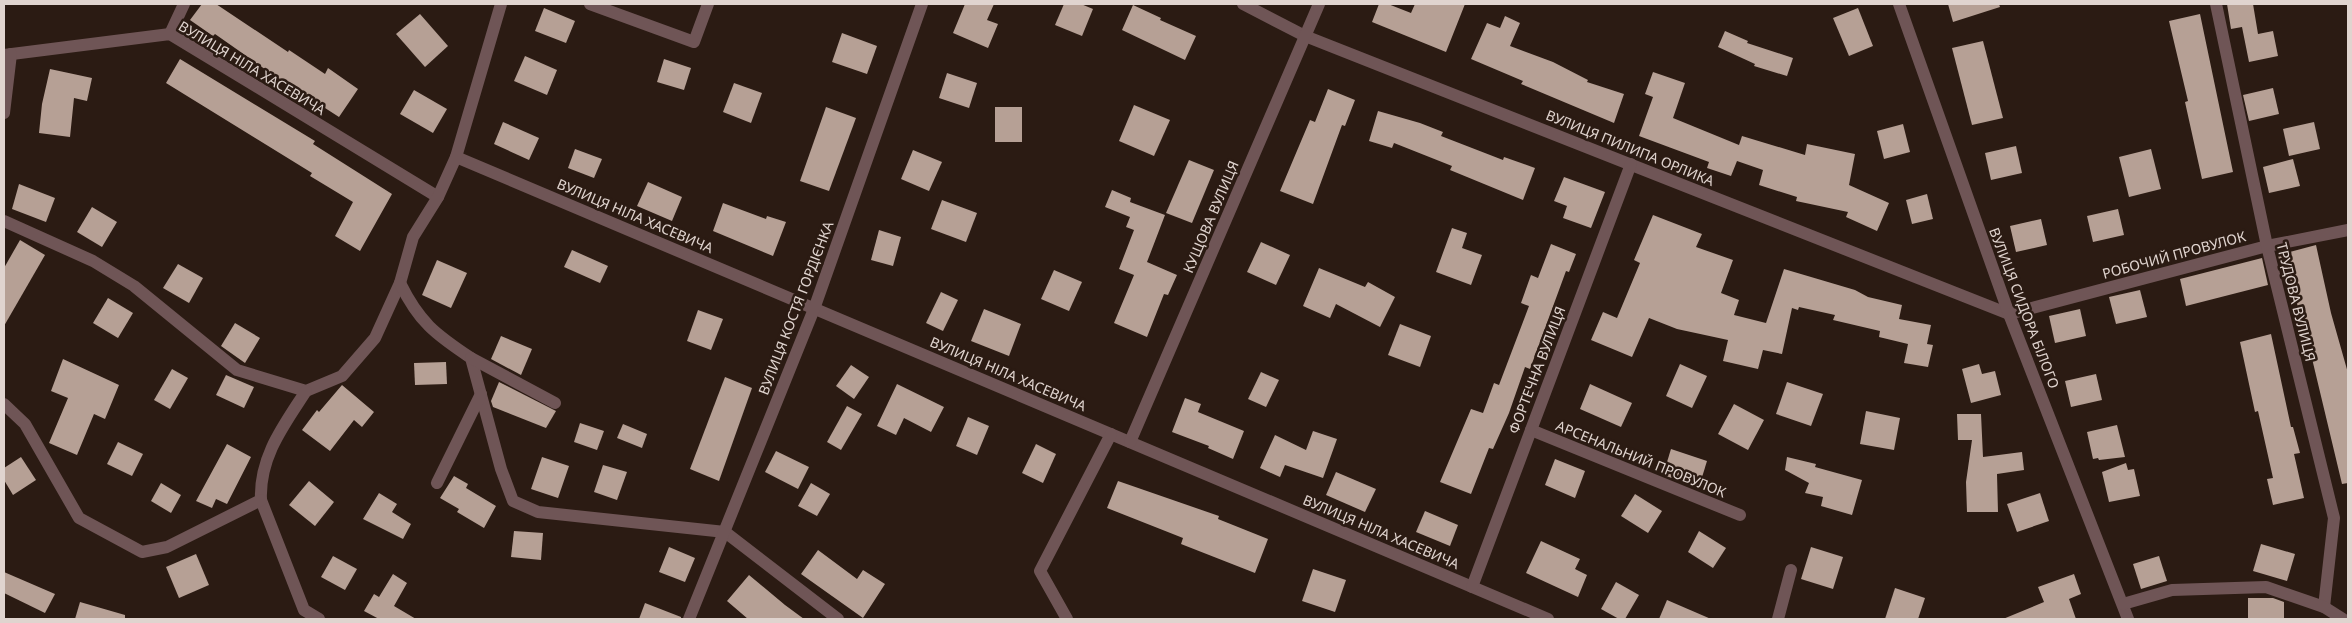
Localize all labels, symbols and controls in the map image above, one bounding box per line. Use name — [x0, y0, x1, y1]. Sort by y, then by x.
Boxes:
street label: ВУЛИЦЯ НІЛА ХАСЕВИЧА — [175, 16, 329, 119]
street label: ВУЛИЦЯ ПИЛИПА ОРЛИКА — [1543, 105, 1717, 190]
street label: КУЩОВА ВУЛИЦЯ — [1178, 158, 1243, 276]
street label: ВУЛИЦЯ НІЛА ХАСЕВИЧА — [554, 174, 716, 257]
street label: ВУЛИЦЯ КОСТЯ ГОРДІЄНКА — [754, 218, 837, 397]
street label: ВУЛИЦЯ СИДОРА БІЛОГО — [1985, 225, 2064, 391]
street label: РОБОЧИЙ ПРОВУЛОК — [2100, 226, 2248, 283]
street label: ТРУДОВА ВУЛИЦЯ — [2273, 240, 2320, 363]
street label: ФОРТЕЧНА ВУЛИЦЯ — [1504, 304, 1570, 436]
street label: ВУЛИЦЯ НІЛА ХАСЕВИЧА — [927, 332, 1089, 415]
street label: АРСЕНАЛЬНИЙ ПРОВУЛОК — [1553, 416, 1729, 502]
street label: ВУЛИЦЯ НІЛА ХАСЕВИЧА — [1300, 490, 1462, 573]

